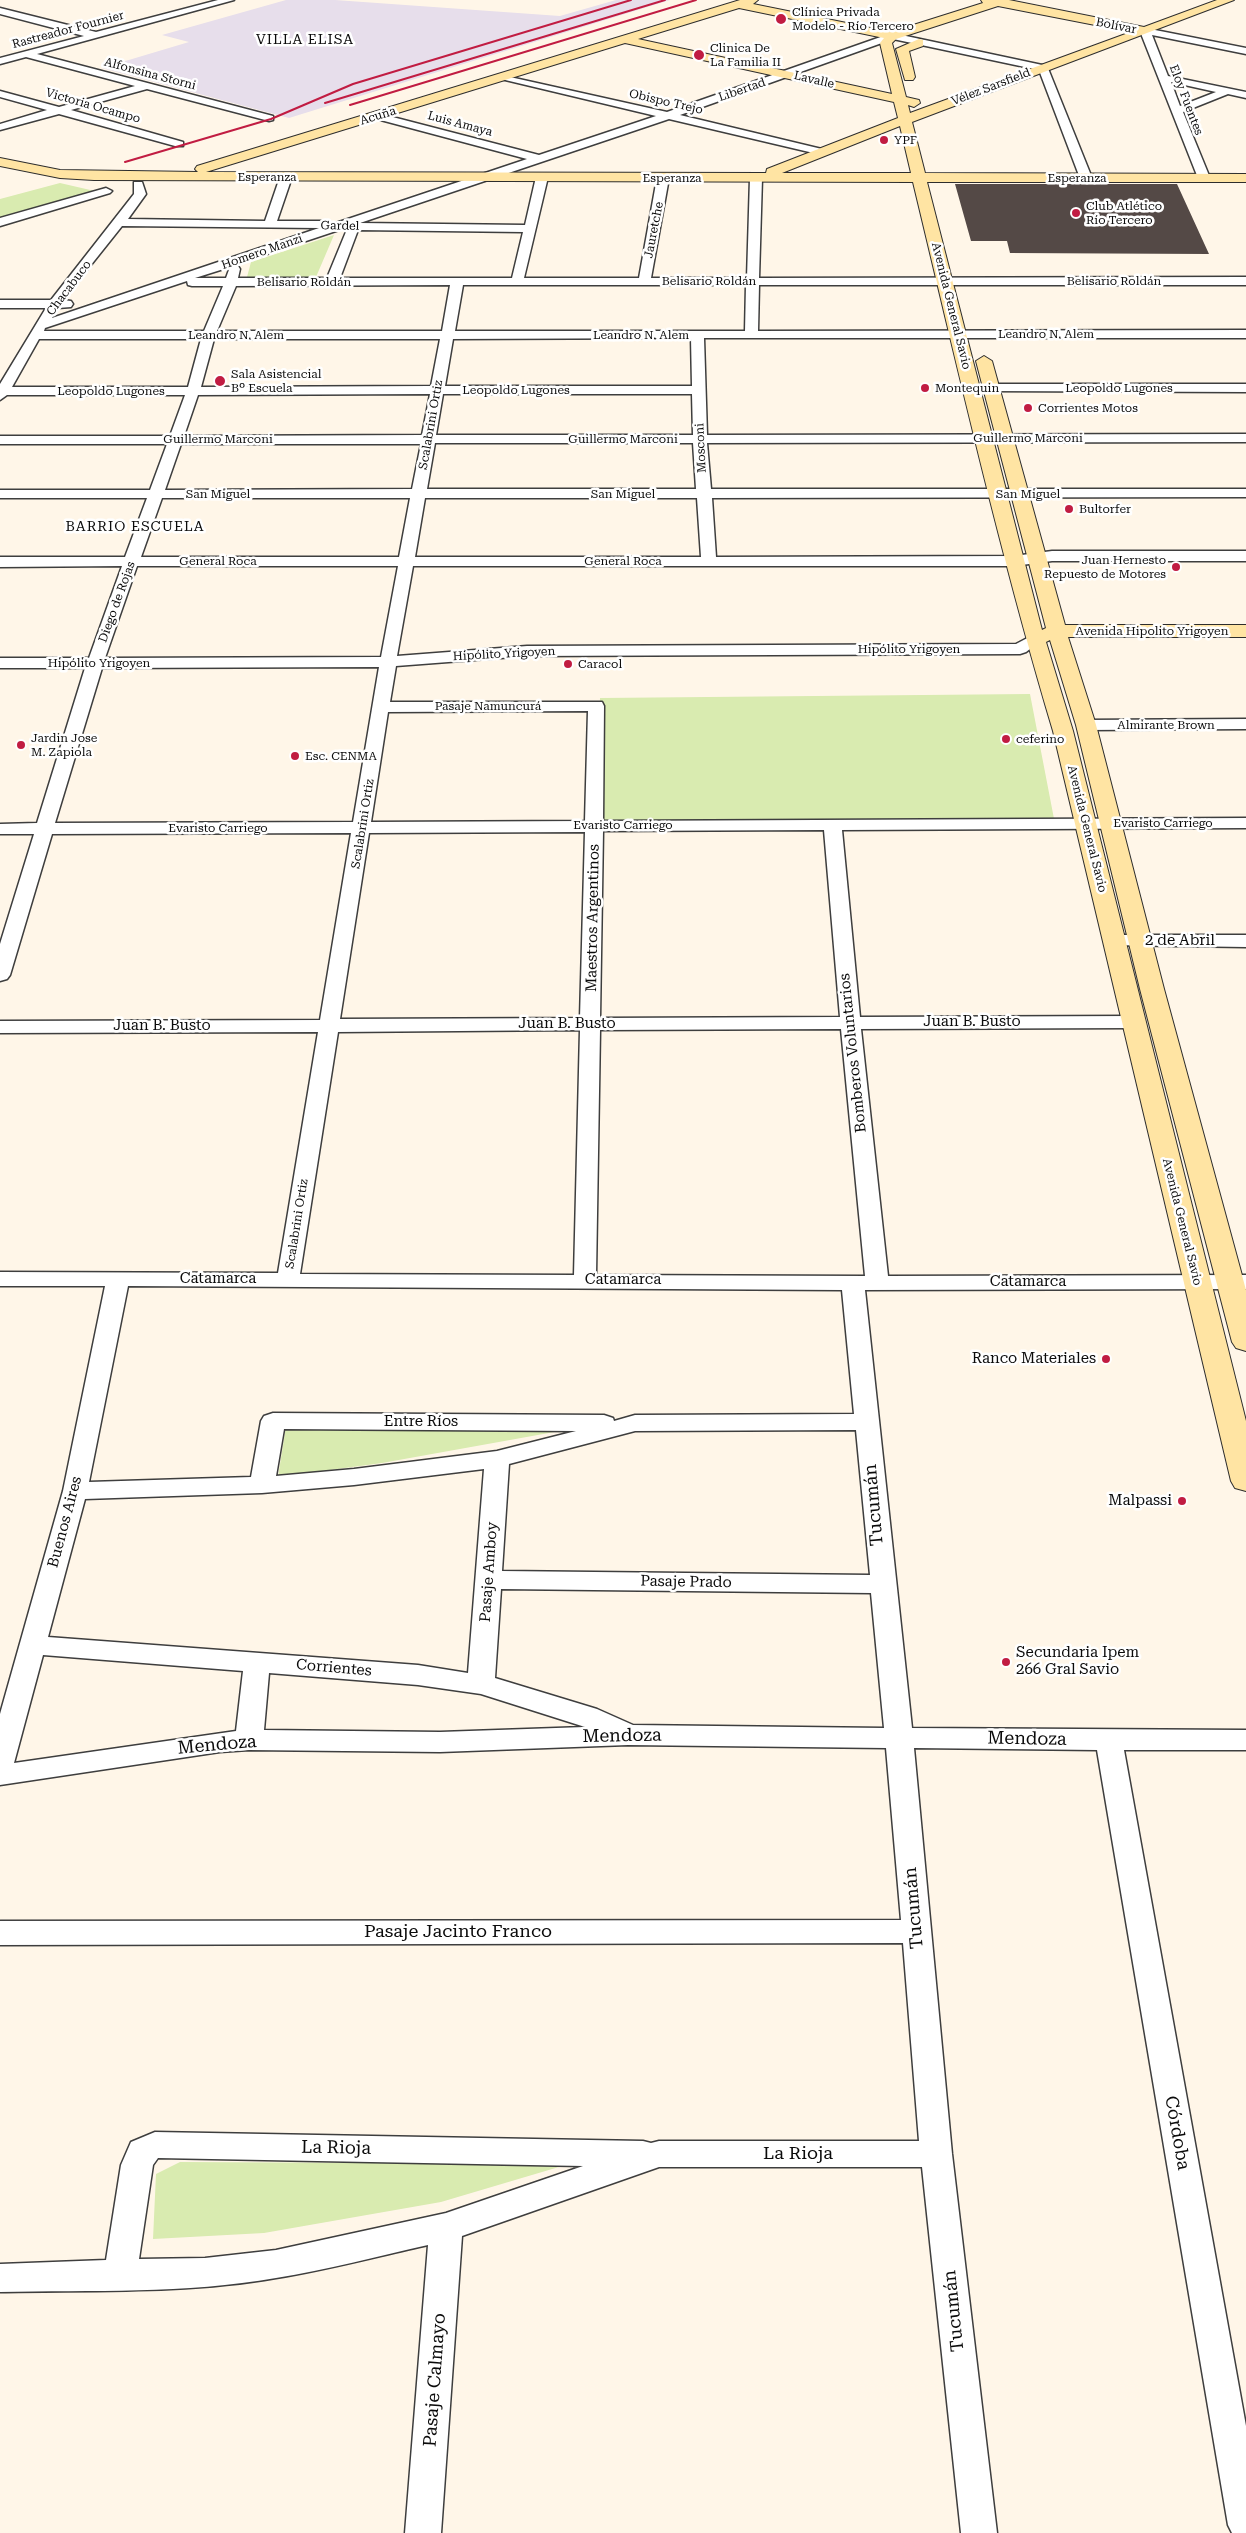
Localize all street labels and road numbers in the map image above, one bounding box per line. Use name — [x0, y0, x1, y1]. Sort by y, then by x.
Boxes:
street label: Rastreador Fournier — [11, 8, 125, 52]
street label: Bolívar — [1094, 15, 1138, 37]
street label: Alfonsina Storni — [103, 55, 197, 93]
street label: Eloy Fuentes — [1166, 63, 1206, 137]
street label: Vélez Sarsfield — [949, 65, 1033, 109]
street label: Lavalle — [792, 68, 836, 92]
street label: Libertad — [716, 75, 768, 105]
street label: Victoria Ocampo — [44, 86, 142, 126]
street label: Obispo Trejo — [628, 87, 704, 117]
street label: Acuña — [358, 104, 398, 128]
street label: Luis Amaya — [426, 108, 494, 140]
street label: Esperanza — [237, 170, 297, 184]
street label: Esperanza — [642, 171, 702, 185]
street label: Esperanza — [1047, 171, 1107, 185]
street label: Jauretche — [641, 201, 667, 259]
street label: Gardel — [321, 218, 359, 234]
street label: Homero Manzi — [219, 231, 305, 273]
street label: Avenida General Savio — [928, 241, 974, 371]
street label: Chacabuco — [44, 258, 94, 318]
street label: Belisario Roldán — [662, 274, 756, 288]
street label: Belisario Roldán — [1067, 274, 1161, 288]
street label: Belisario Roldán — [257, 275, 351, 289]
street label: Leandro N. Alem — [998, 327, 1094, 341]
street label: Leandro N. Alem — [188, 328, 284, 342]
street label: Leandro N. Alem — [593, 328, 689, 342]
street label: Scalabrini Ortiz — [416, 379, 446, 471]
street label: Leopoldo Lugones — [1065, 381, 1173, 395]
street label: Leopoldo Lugones — [462, 383, 570, 397]
street label: Leopoldo Lugones — [57, 384, 165, 398]
street label: Mosconi — [693, 423, 709, 473]
street label: Guillermo Marconi — [973, 431, 1083, 445]
street label: Guillermo Marconi — [163, 432, 273, 446]
street label: Guillermo Marconi — [568, 432, 678, 446]
street label: San Miguel — [186, 487, 250, 501]
street label: San Miguel — [591, 487, 655, 501]
street label: San Miguel — [996, 487, 1060, 501]
street label: General Roca — [179, 554, 257, 568]
street label: General Roca — [584, 554, 662, 568]
street label: Diego de Rojas — [96, 560, 138, 644]
street label: Avenida Hipolito Yrigoyen — [1076, 624, 1228, 638]
street label: Hipólito Yrigoyen — [858, 642, 960, 656]
street label: Hipólito Yrigoyen — [452, 644, 556, 664]
street label: Hipólito Yrigoyen — [48, 656, 150, 670]
street label: Pasaje Namuncurá — [435, 699, 541, 713]
street label: Almirante Brown — [1117, 718, 1215, 732]
street label: Avenida General Savio — [1064, 764, 1110, 894]
street label: Scalabrini Ortiz — [349, 778, 377, 870]
street label: Evaristo Carriego — [1113, 816, 1213, 830]
street label: Evaristo Carriego — [573, 818, 673, 832]
street label: Evaristo Carriego — [168, 821, 268, 835]
street label: Maestros Argentinos — [583, 844, 603, 992]
street label: 2 de Abril — [1145, 932, 1215, 950]
street label: Bomberos Voluntarios — [836, 972, 870, 1134]
street label: Juan B. Busto — [923, 1013, 1021, 1031]
street label: Juan B. Busto — [518, 1015, 616, 1033]
street label: Juan B. Busto — [113, 1017, 211, 1035]
street label: Avenida General Savio — [1159, 1157, 1205, 1287]
street label: Scalabrini Ortiz — [283, 1178, 311, 1270]
street label: Catamarca — [180, 1270, 256, 1288]
street label: Catamarca — [585, 1271, 661, 1289]
street label: Catamarca — [990, 1273, 1066, 1291]
street label: Entre Ríos — [384, 1413, 458, 1431]
street label: Tucumán — [860, 1463, 888, 1547]
street label: Buenos Aires — [44, 1474, 86, 1570]
street label: Pasaje Amboy — [477, 1521, 501, 1623]
street label: Pasaje Prado — [640, 1572, 732, 1592]
street label: Corrientes — [295, 1656, 373, 1680]
street label: Mendoza — [582, 1725, 662, 1747]
street label: Mendoza — [987, 1728, 1067, 1750]
street label: Mendoza — [177, 1731, 257, 1759]
street label: Tucumán — [900, 1866, 928, 1950]
street label: Pasaje Jacinto Franco — [364, 1921, 552, 1943]
street label: Córdoba — [1160, 2094, 1194, 2172]
street label: La Rioja — [301, 2137, 371, 2159]
street label: La Rioja — [763, 2143, 833, 2165]
street label: Tucumán — [939, 2269, 969, 2353]
street label: Pasaje Calmayo — [420, 2312, 450, 2448]

